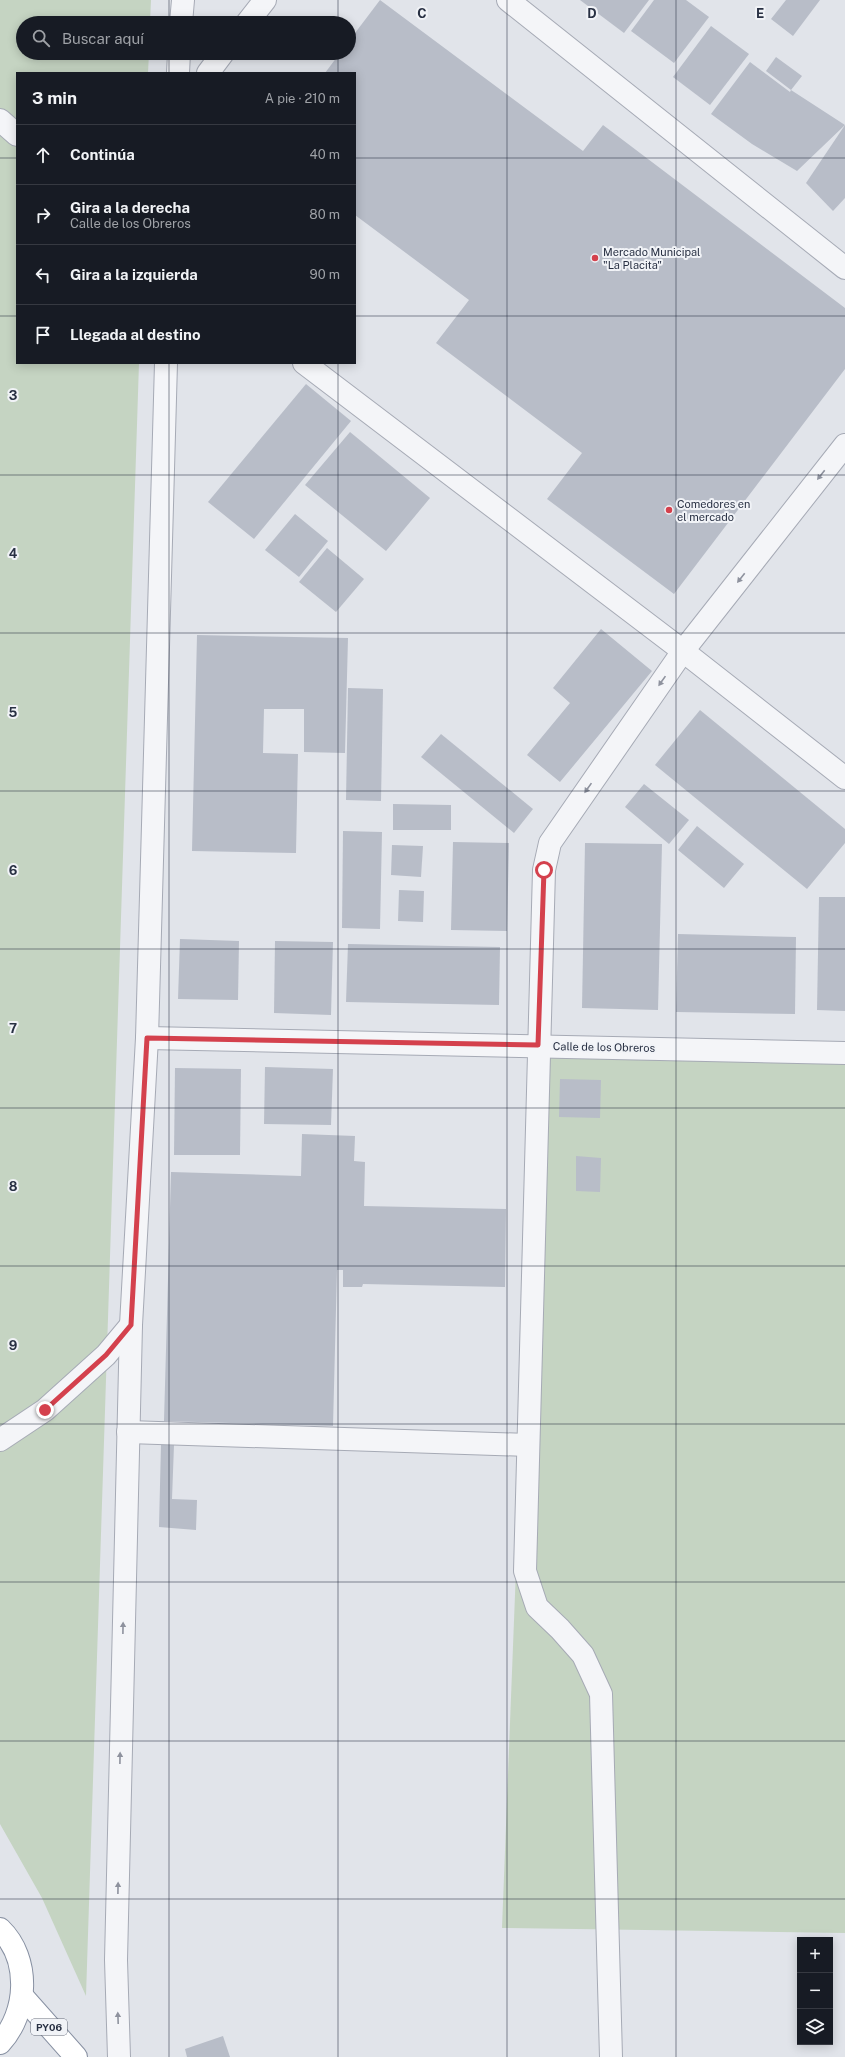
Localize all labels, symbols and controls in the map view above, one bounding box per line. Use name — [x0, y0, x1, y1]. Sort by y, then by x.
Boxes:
text: C — [417, 6, 427, 21]
text: D — [587, 6, 597, 21]
text: E — [756, 6, 764, 21]
search box — [16, 16, 356, 60]
icon: search — [30, 27, 52, 49]
text: Buscar aquí — [62, 30, 144, 47]
text: 3 min — [32, 88, 77, 108]
text: A pie · 210 m — [265, 91, 340, 106]
icon: ahead — [32, 144, 54, 166]
text: Continúa — [70, 146, 135, 163]
text: 40 m — [309, 147, 340, 162]
text: Gira a la derecha — [70, 199, 190, 216]
icon: right — [32, 204, 54, 226]
text: 80 m — [309, 207, 340, 222]
text: Calle de los Obreros — [70, 216, 191, 231]
place label: Mercado Municipal "La Placita" — [603, 246, 700, 271]
marker: Mercado Municipal "La Placita" — [590, 253, 600, 263]
icon: left — [32, 264, 54, 286]
text: Gira a la izquierda — [70, 266, 198, 283]
text: 90 m — [310, 267, 340, 282]
icon: arrive — [32, 324, 54, 346]
text: Llegada al destino — [70, 326, 201, 343]
text: 3 — [9, 388, 18, 403]
one-way arrow — [817, 470, 825, 481]
place label: Comedores en el mercado — [677, 498, 750, 523]
marker: Comedores en el mercado — [664, 505, 674, 515]
text: 4 — [9, 546, 18, 561]
one-way arrow — [737, 572, 745, 583]
one-way arrow — [659, 676, 666, 687]
text: 5 — [9, 705, 18, 720]
one-way arrow — [584, 783, 592, 794]
route start — [535, 861, 553, 879]
text: 6 — [9, 863, 18, 878]
text: 7 — [9, 1021, 17, 1036]
street label: Calle de los Obreros — [553, 1040, 656, 1054]
text: 8 — [9, 1179, 18, 1194]
text: 9 — [9, 1338, 17, 1353]
route end — [36, 1401, 54, 1419]
one-way arrow — [120, 1622, 127, 1634]
one-way arrow — [117, 1752, 124, 1764]
one-way arrow — [114, 1882, 121, 1894]
map controls — [797, 1937, 833, 2045]
button: + — [797, 1937, 833, 1973]
button: − — [797, 1973, 833, 2009]
button: layers — [797, 2009, 833, 2045]
one-way arrow — [114, 2012, 121, 2024]
road number: PY06 — [31, 2019, 67, 2035]

